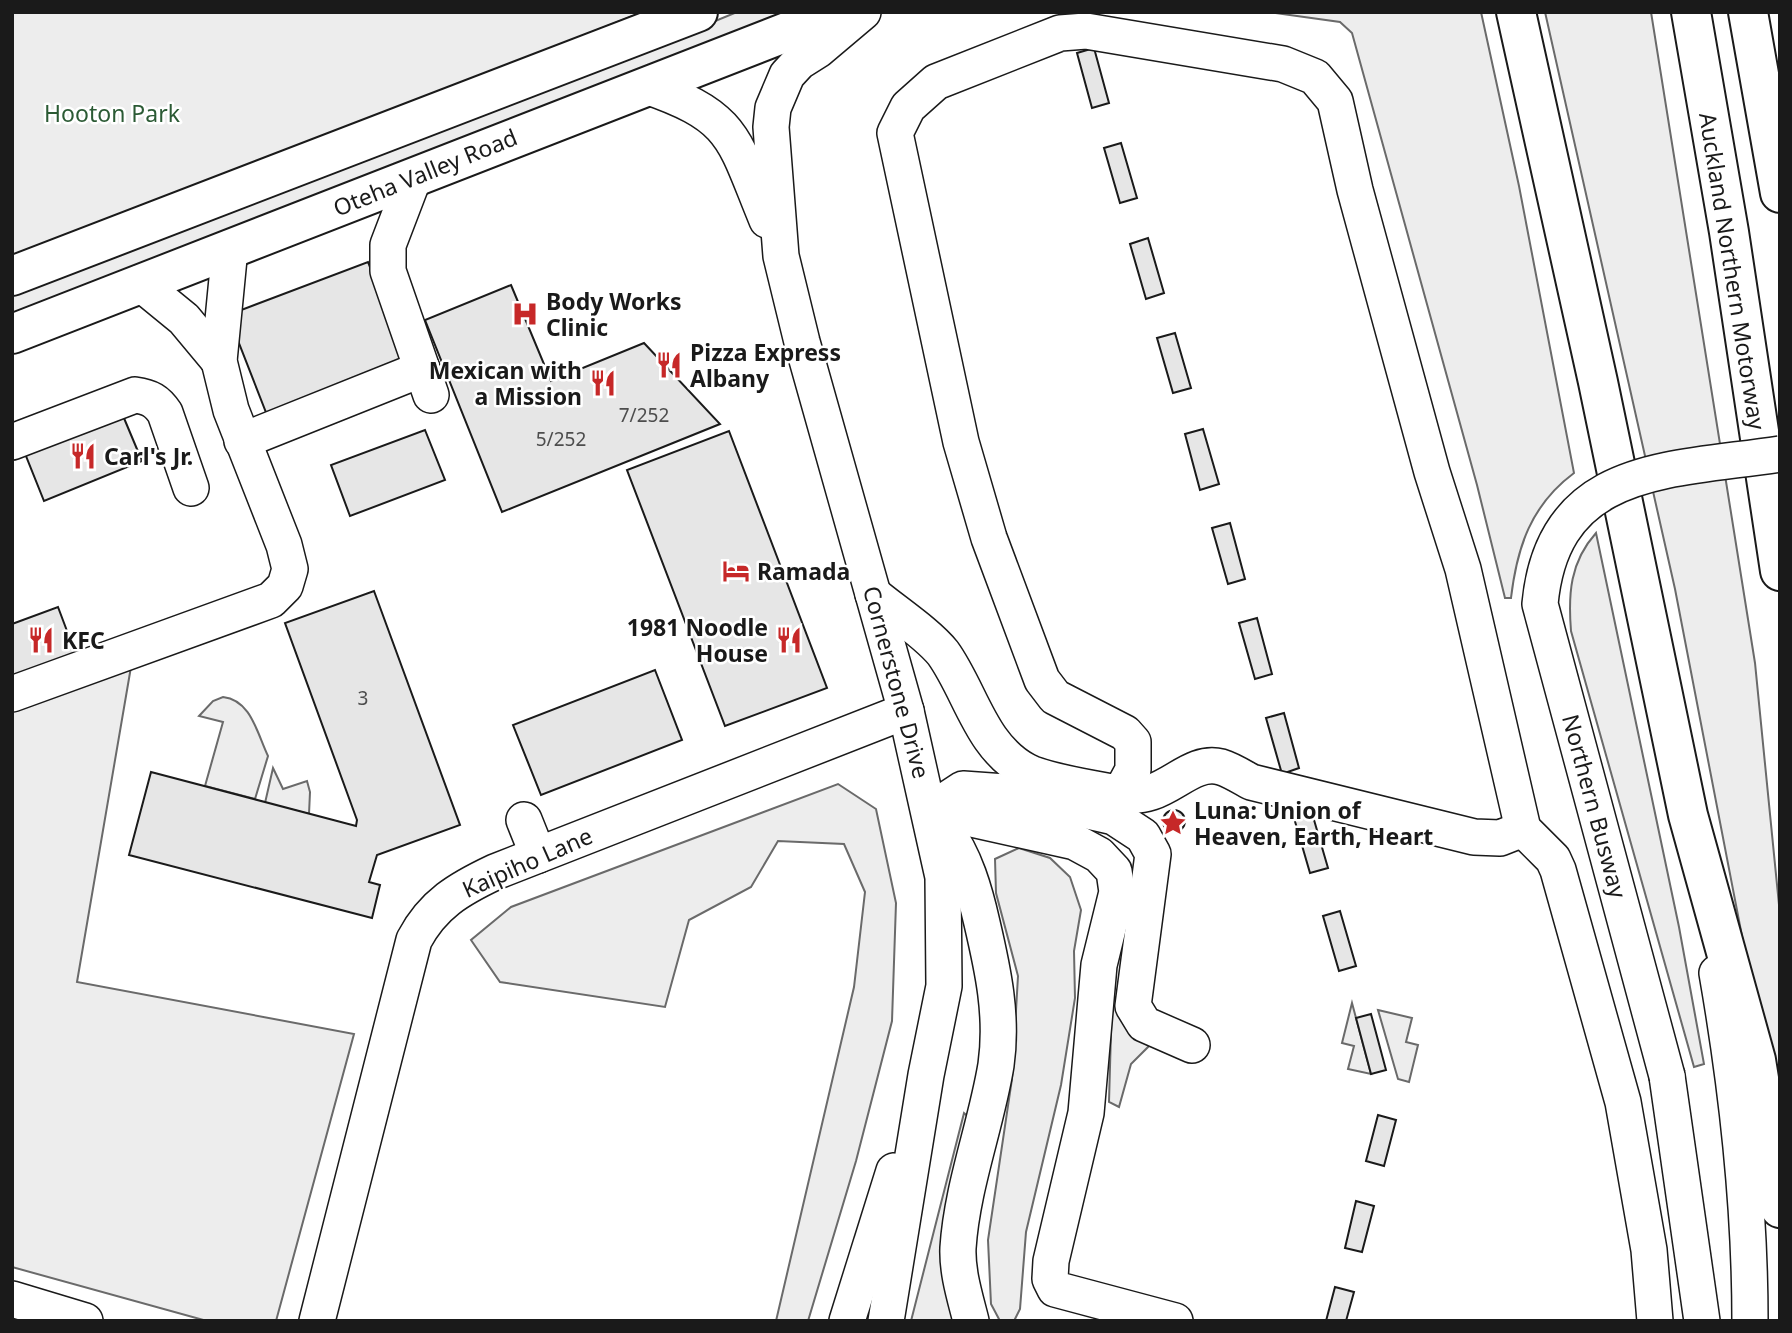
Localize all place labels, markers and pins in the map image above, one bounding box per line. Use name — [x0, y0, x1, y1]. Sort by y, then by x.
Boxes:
place label: Body Works Clinic — [546, 285, 682, 343]
hospital icon: Body Works Clinic — [510, 299, 540, 329]
place label: Pizza Express Albany — [690, 336, 841, 394]
restaurant icon: Pizza Express Albany — [654, 350, 684, 380]
place label: Mexican with a Mission — [429, 354, 582, 412]
restaurant icon: Mexican with a Mission — [588, 368, 618, 398]
place label: Carl's Jr. — [104, 440, 193, 472]
restaurant icon: Carl's Jr. — [68, 441, 98, 471]
place label: Ramada — [757, 555, 850, 587]
hotel icon: Ramada — [721, 556, 751, 586]
place label: 1981 Noodle House — [627, 611, 768, 669]
place label: KFC — [62, 624, 105, 656]
restaurant icon: KFC — [26, 625, 56, 655]
restaurant icon: 1981 Noodle House — [774, 625, 804, 655]
place label: Luna: Union of Heaven, Earth, Heart — [1194, 794, 1433, 852]
place icon: Luna: Union of Heaven, Earth, Heart — [1158, 808, 1188, 838]

